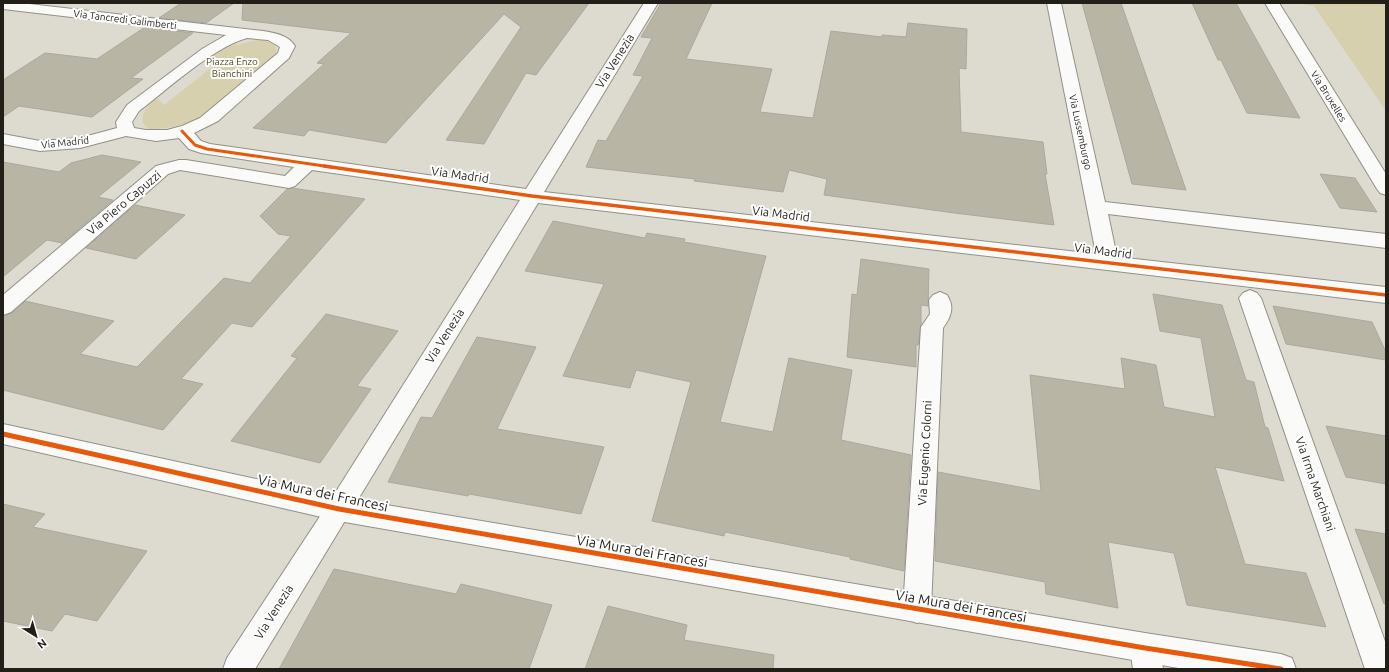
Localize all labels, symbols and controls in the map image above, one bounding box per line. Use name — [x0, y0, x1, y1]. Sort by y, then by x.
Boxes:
street label: Via Tancredi Galimberti — [73, 8, 177, 31]
street label: Via Venezia — [593, 31, 636, 90]
park label: Piazza Enzo Bianchini — [206, 56, 258, 79]
street label: Via Bruxelles — [1309, 69, 1349, 124]
street label: Via Lussemburgo — [1067, 93, 1094, 171]
street label: Via Madrid — [40, 134, 90, 150]
street label: Via Madrid — [430, 164, 490, 185]
street label: Via Piero Capuzzi — [84, 168, 163, 237]
street label: Via Madrid — [752, 204, 811, 223]
street label: Via Madrid — [1074, 241, 1133, 260]
street label: Via Venezia — [423, 306, 466, 365]
street label: Via Eugenio Colorni — [915, 400, 934, 506]
street label: Via Irma Marchiani — [1293, 435, 1338, 533]
street label: Via Mura dei Francesi — [256, 471, 390, 515]
street label: Via Mura dei Francesi — [575, 532, 709, 570]
street label: Via Venezia — [252, 582, 295, 641]
street label: Via Mura dei Francesi — [894, 587, 1028, 625]
north arrow — [16, 616, 56, 656]
text: N — [35, 637, 49, 651]

